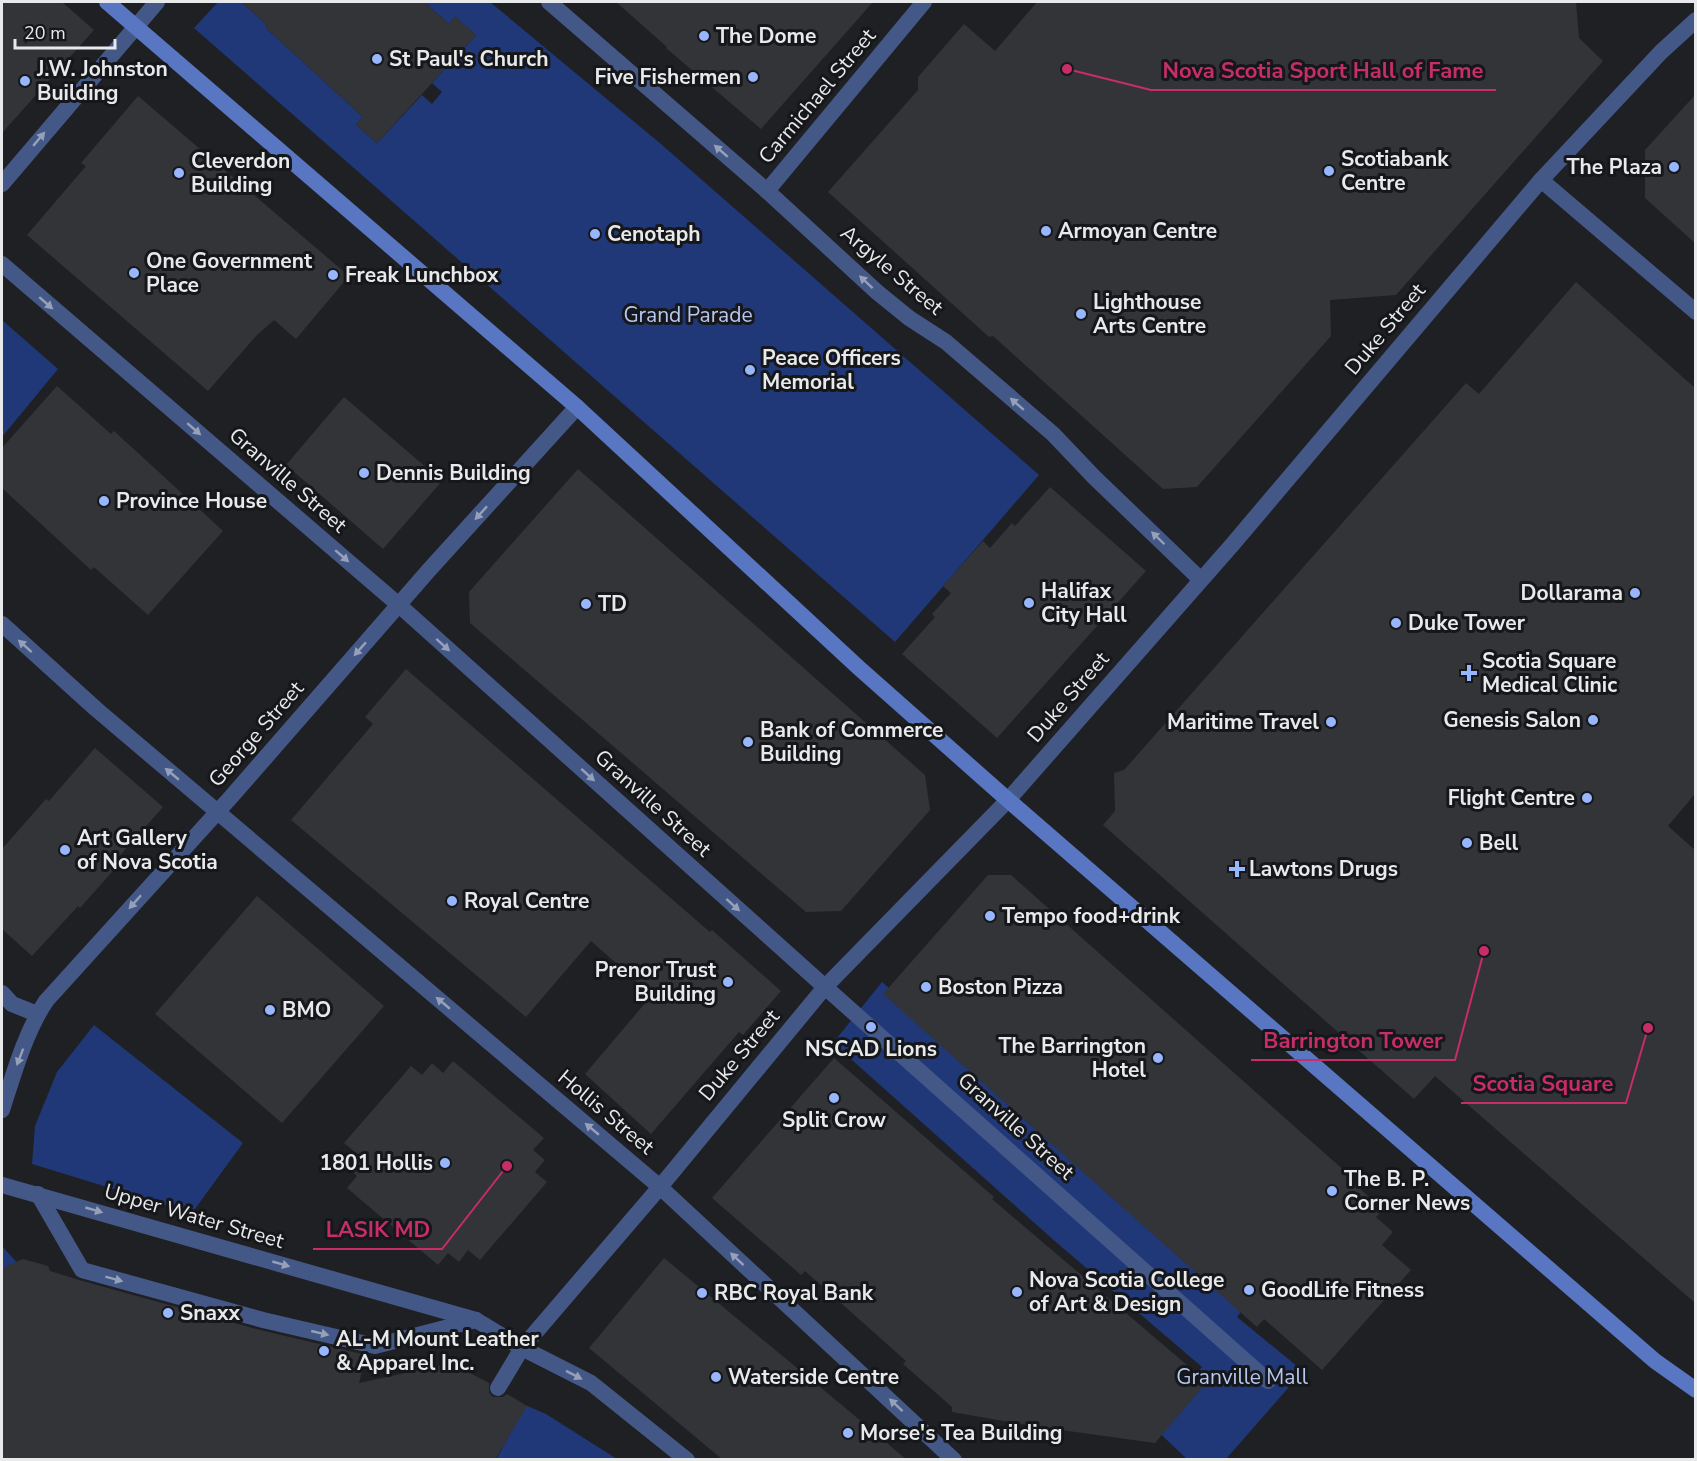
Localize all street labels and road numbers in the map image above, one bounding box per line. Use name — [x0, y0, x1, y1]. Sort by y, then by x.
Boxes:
street label: Carmichael Street — [752, 22, 882, 169]
street label: Argyle Street — [835, 219, 950, 322]
street label: Duke Street — [1338, 277, 1432, 381]
street label: Granville Street — [223, 421, 353, 539]
street label: Duke Street — [1021, 645, 1116, 748]
street label: George Street — [202, 675, 310, 793]
street label: Granville Street — [589, 743, 718, 863]
street label: Duke Street — [692, 1003, 786, 1107]
street label: Hollis Street — [552, 1063, 661, 1161]
street label: Granville Street — [952, 1066, 1081, 1186]
street label: Upper Water Street — [101, 1177, 288, 1255]

